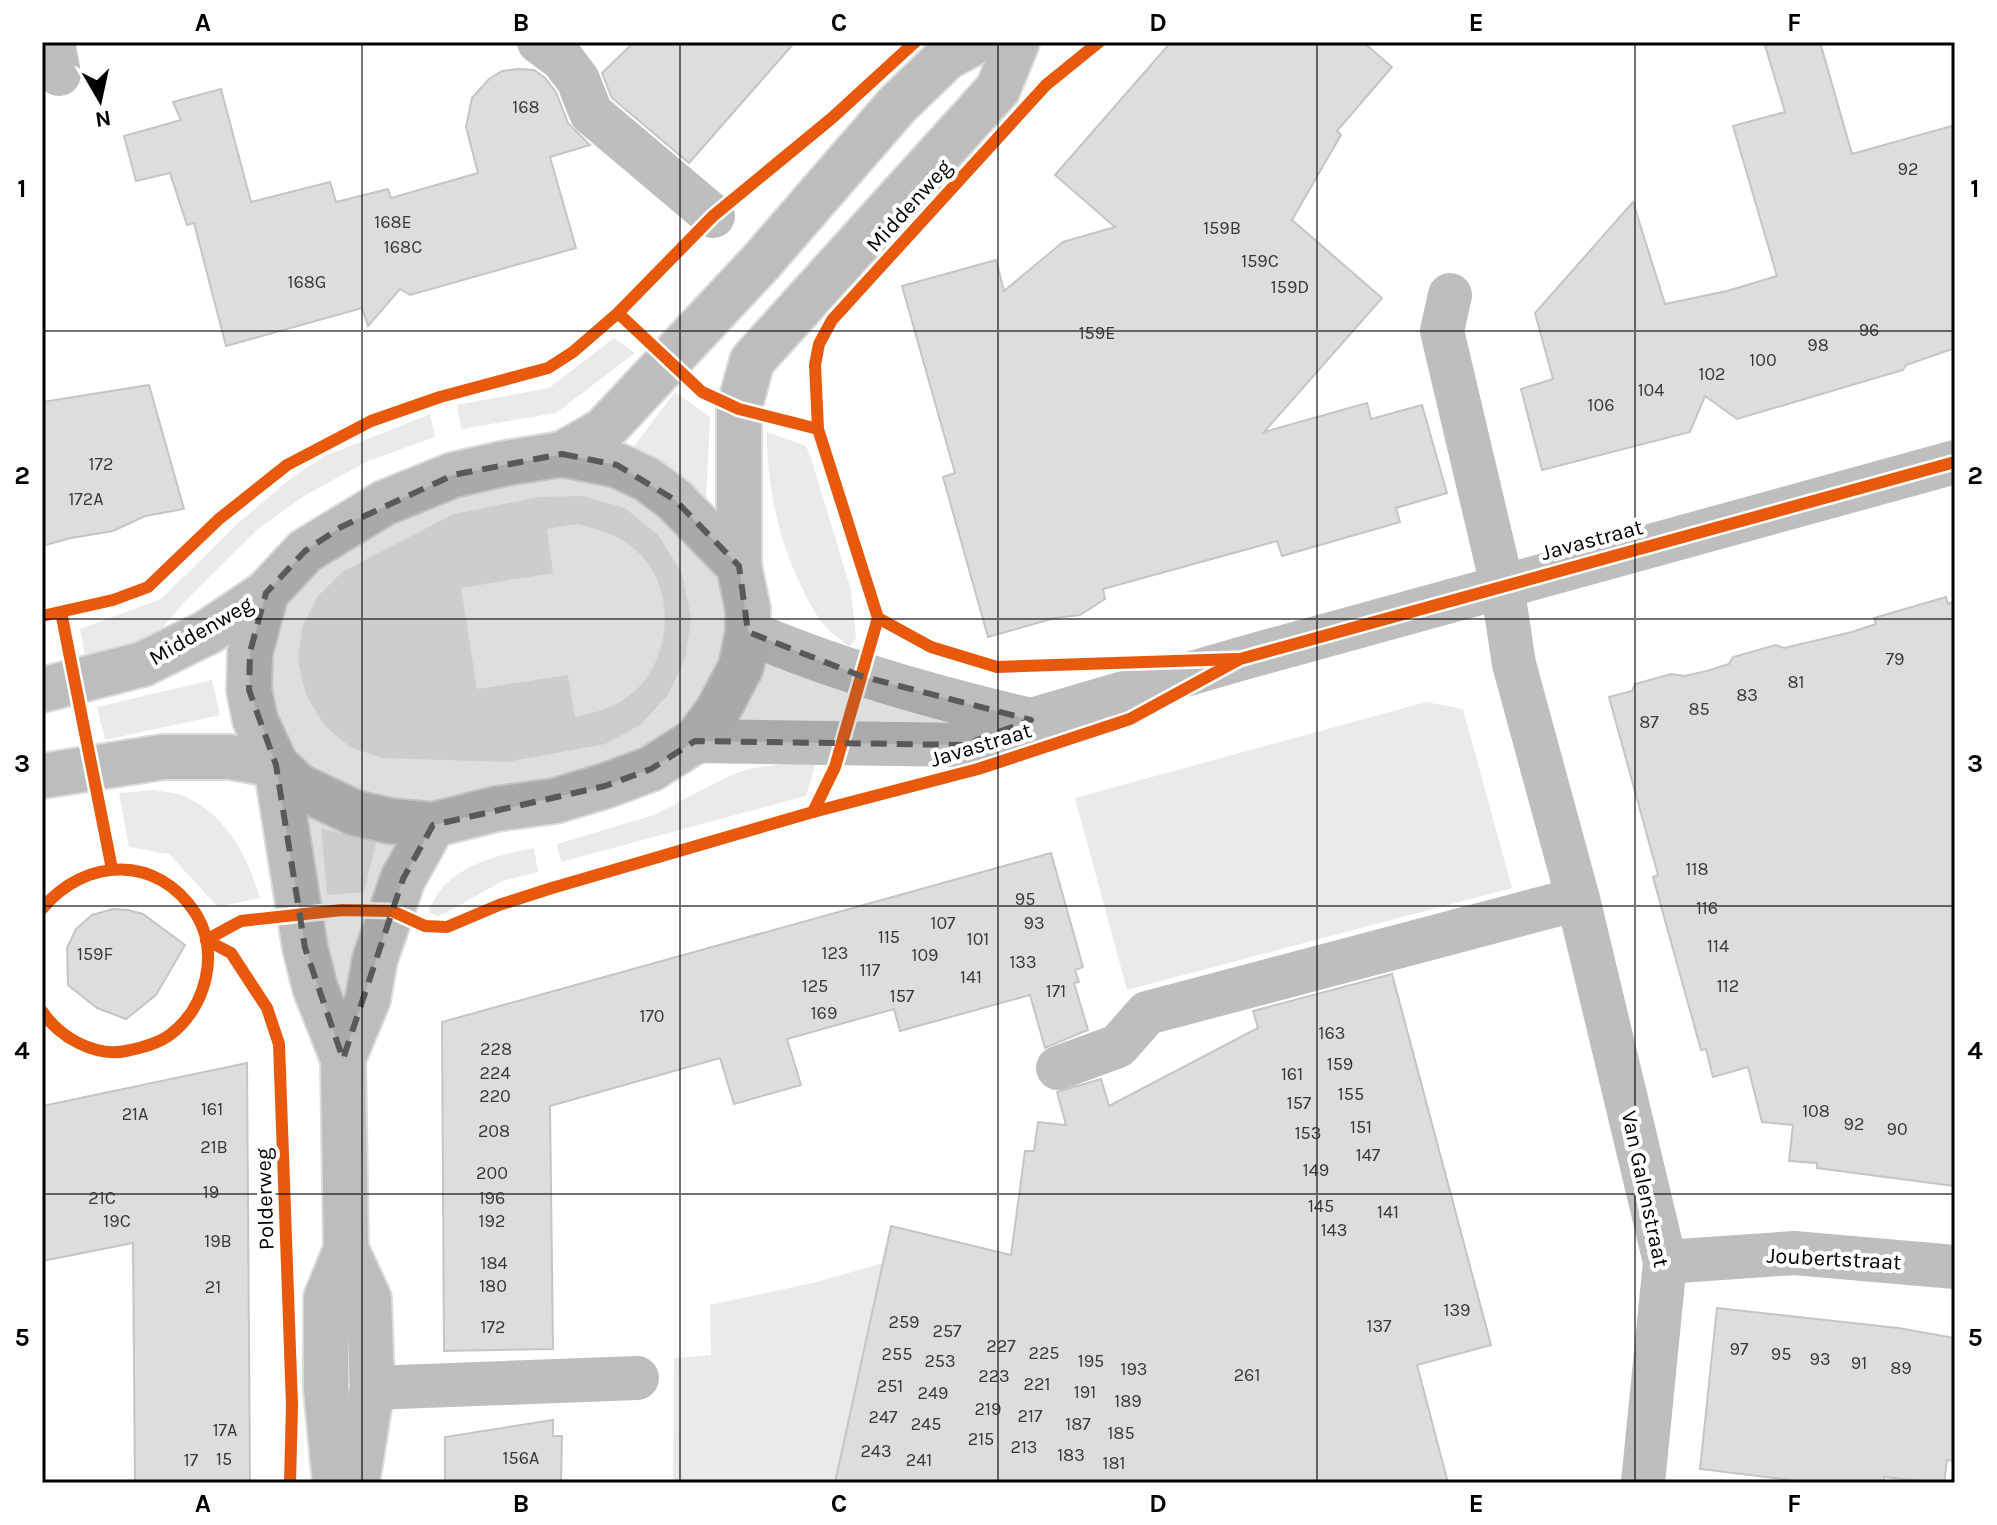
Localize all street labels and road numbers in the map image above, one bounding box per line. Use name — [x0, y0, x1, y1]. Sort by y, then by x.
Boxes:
street label: Middenweg — [861, 154, 958, 258]
street label: Javastraat — [1538, 514, 1646, 566]
street label: Middenweg — [144, 591, 258, 671]
street label: Javastraat — [927, 717, 1035, 773]
street label: Van Galenstraat — [1616, 1108, 1674, 1270]
street label: Polderweg — [250, 1147, 280, 1251]
street label: Joubertstraat — [1766, 1242, 1902, 1276]

